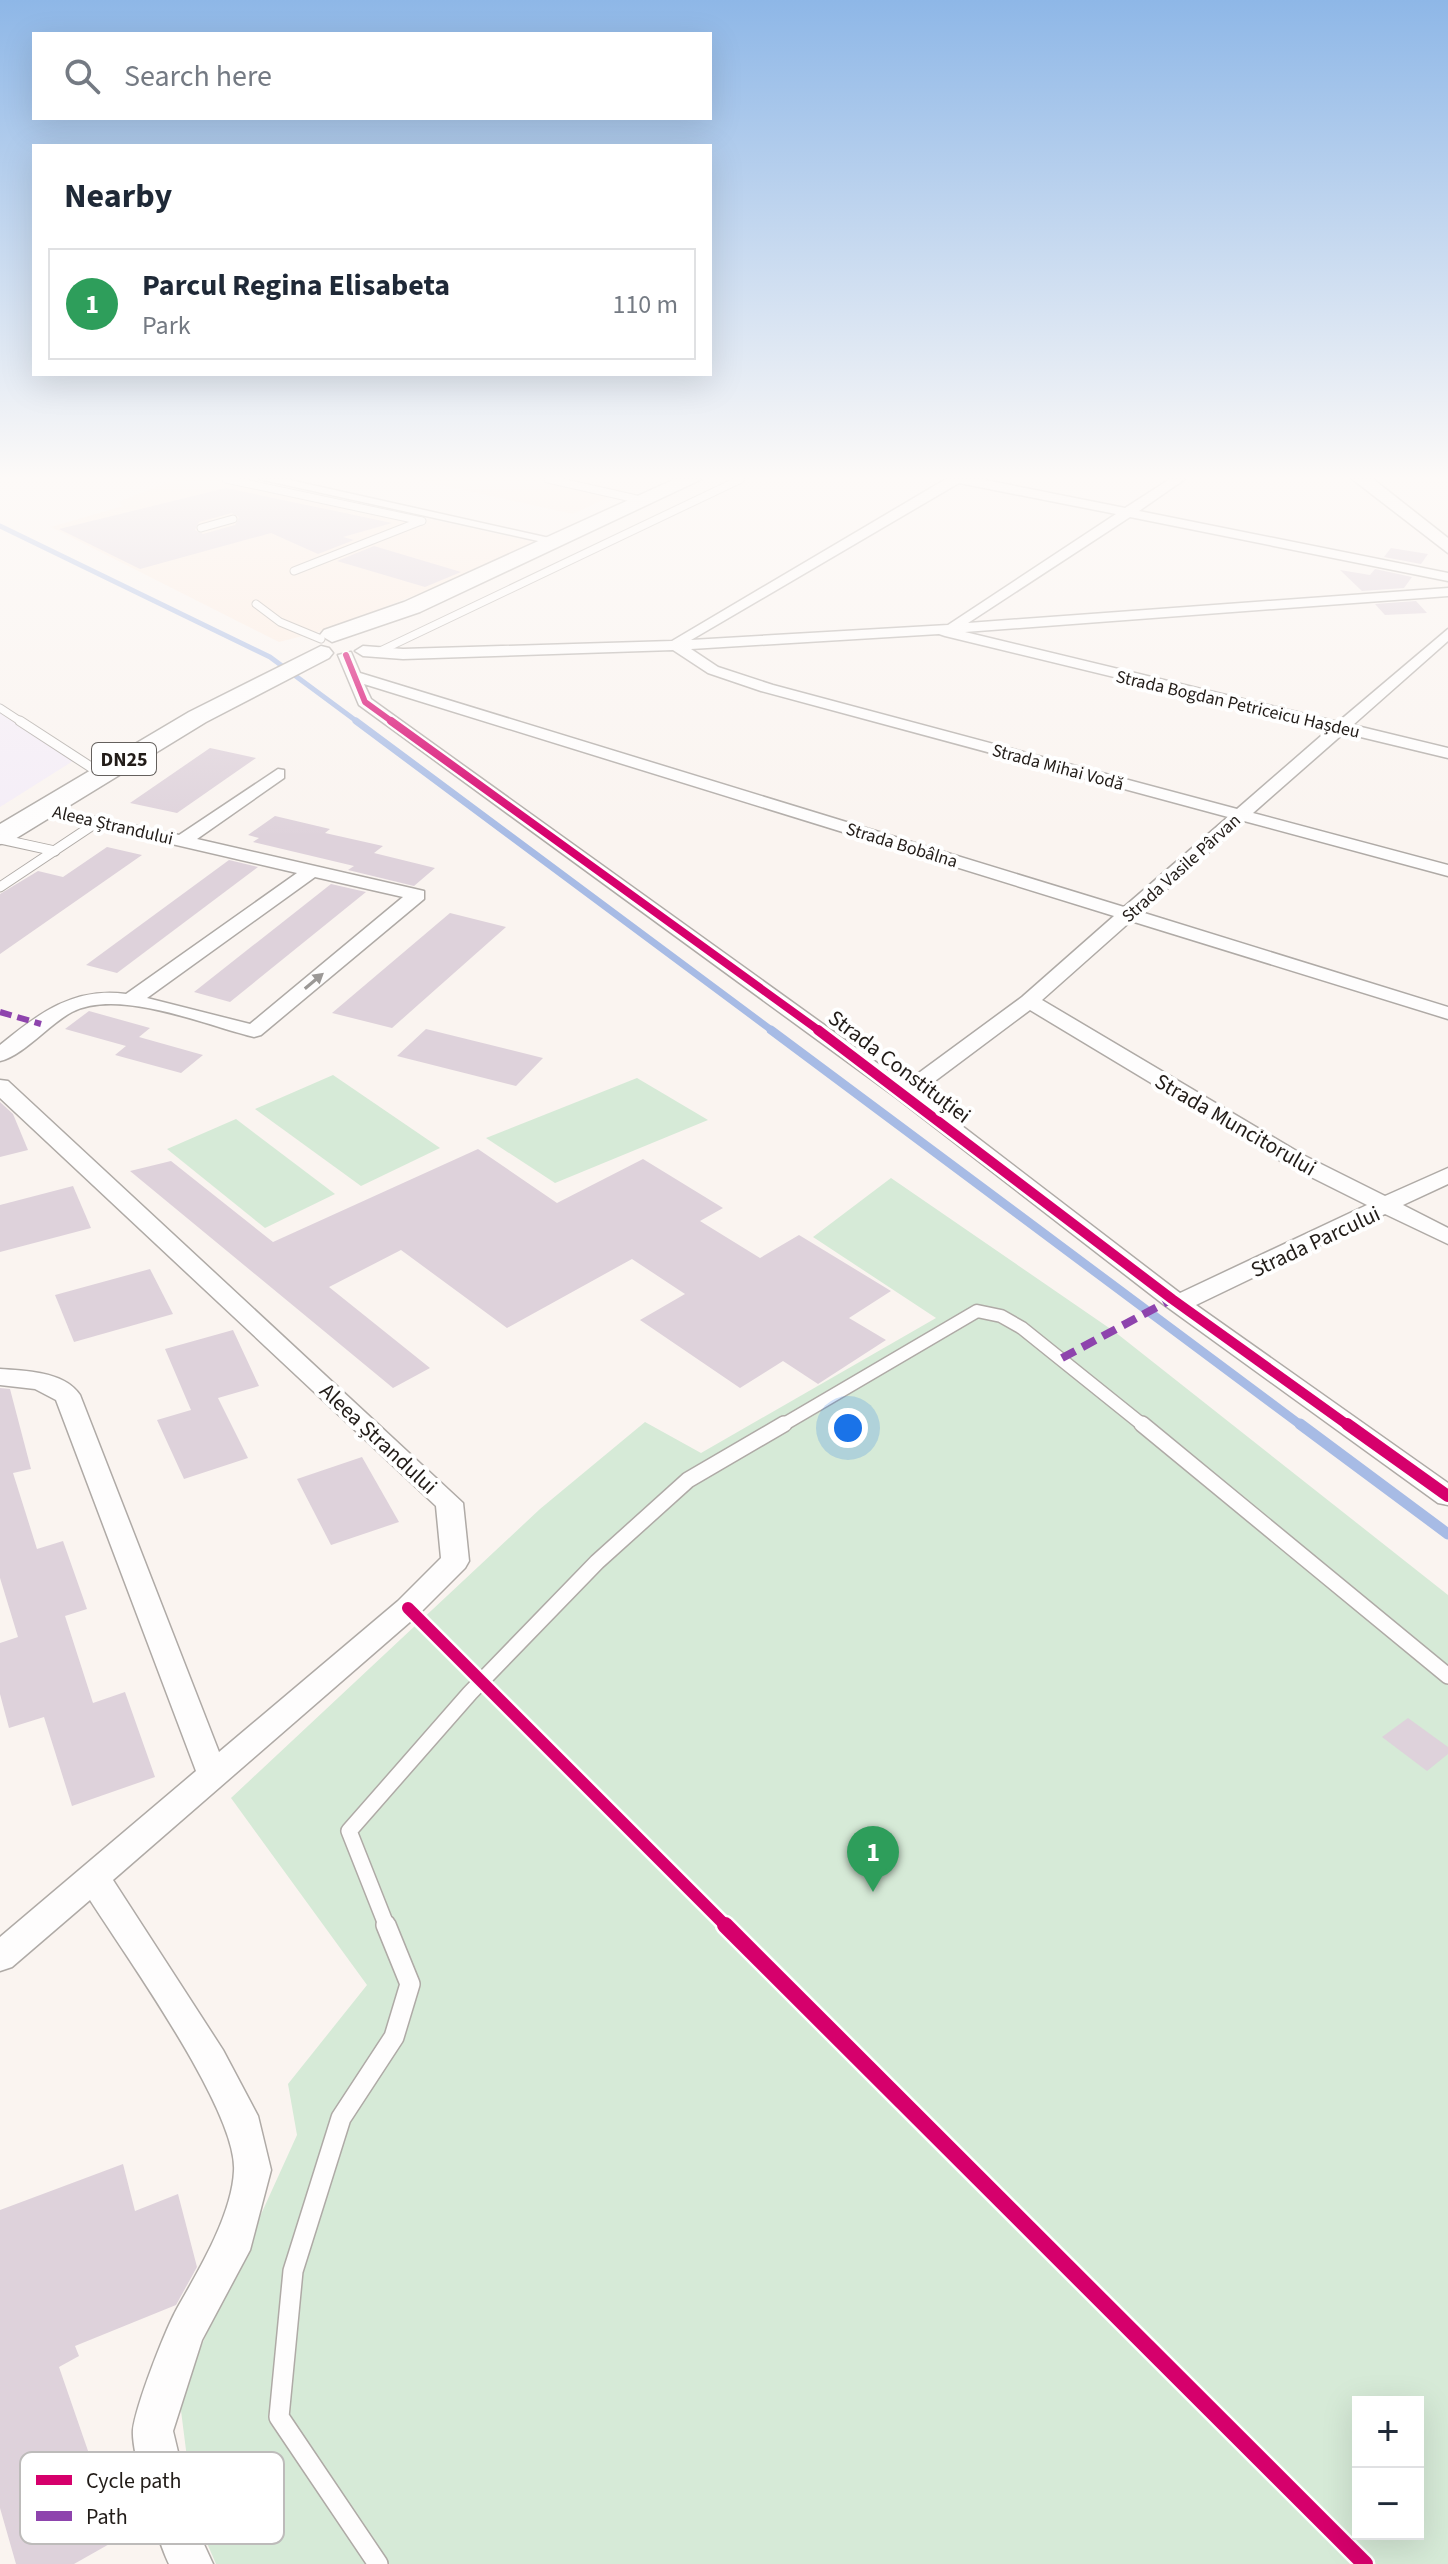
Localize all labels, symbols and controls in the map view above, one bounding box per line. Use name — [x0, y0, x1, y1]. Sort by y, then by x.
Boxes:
search box — [32, 32, 712, 120]
icon: search — [60, 54, 104, 98]
text: Search here — [124, 55, 272, 98]
text: Nearby — [64, 172, 172, 221]
text: Parcul Regina Elisabeta — [142, 264, 450, 307]
text: 1 — [85, 286, 99, 323]
text: 110 m — [612, 286, 678, 323]
text: Park — [142, 307, 191, 344]
street label: Strada Bogdan Petriceicu Hașdeu — [1113, 664, 1362, 745]
street label: Strada Mihai Vodă — [989, 738, 1126, 797]
road number: DN25 — [92, 743, 156, 775]
street label: Aleea Ștrandului — [50, 799, 176, 852]
street label: Strada Vasile Pârvan — [1116, 808, 1246, 929]
street label: Strada Bobâlna — [843, 817, 961, 874]
one-way arrow — [304, 973, 324, 990]
street label: Strada Constituției — [821, 1002, 977, 1131]
street label: Strada Muncitorului — [1149, 1066, 1322, 1184]
street label: Strada Parcului — [1245, 1198, 1385, 1286]
street label: Aleea Ștrandului — [312, 1376, 444, 1502]
your location — [828, 1408, 868, 1448]
pin: 1 — [847, 1826, 899, 1892]
map controls — [1352, 2396, 1424, 2540]
button: + — [1352, 2396, 1424, 2468]
legend — [20, 2452, 284, 2544]
text: Cycle path — [86, 2465, 182, 2497]
button: − — [1352, 2468, 1424, 2540]
text: Path — [86, 2501, 128, 2533]

